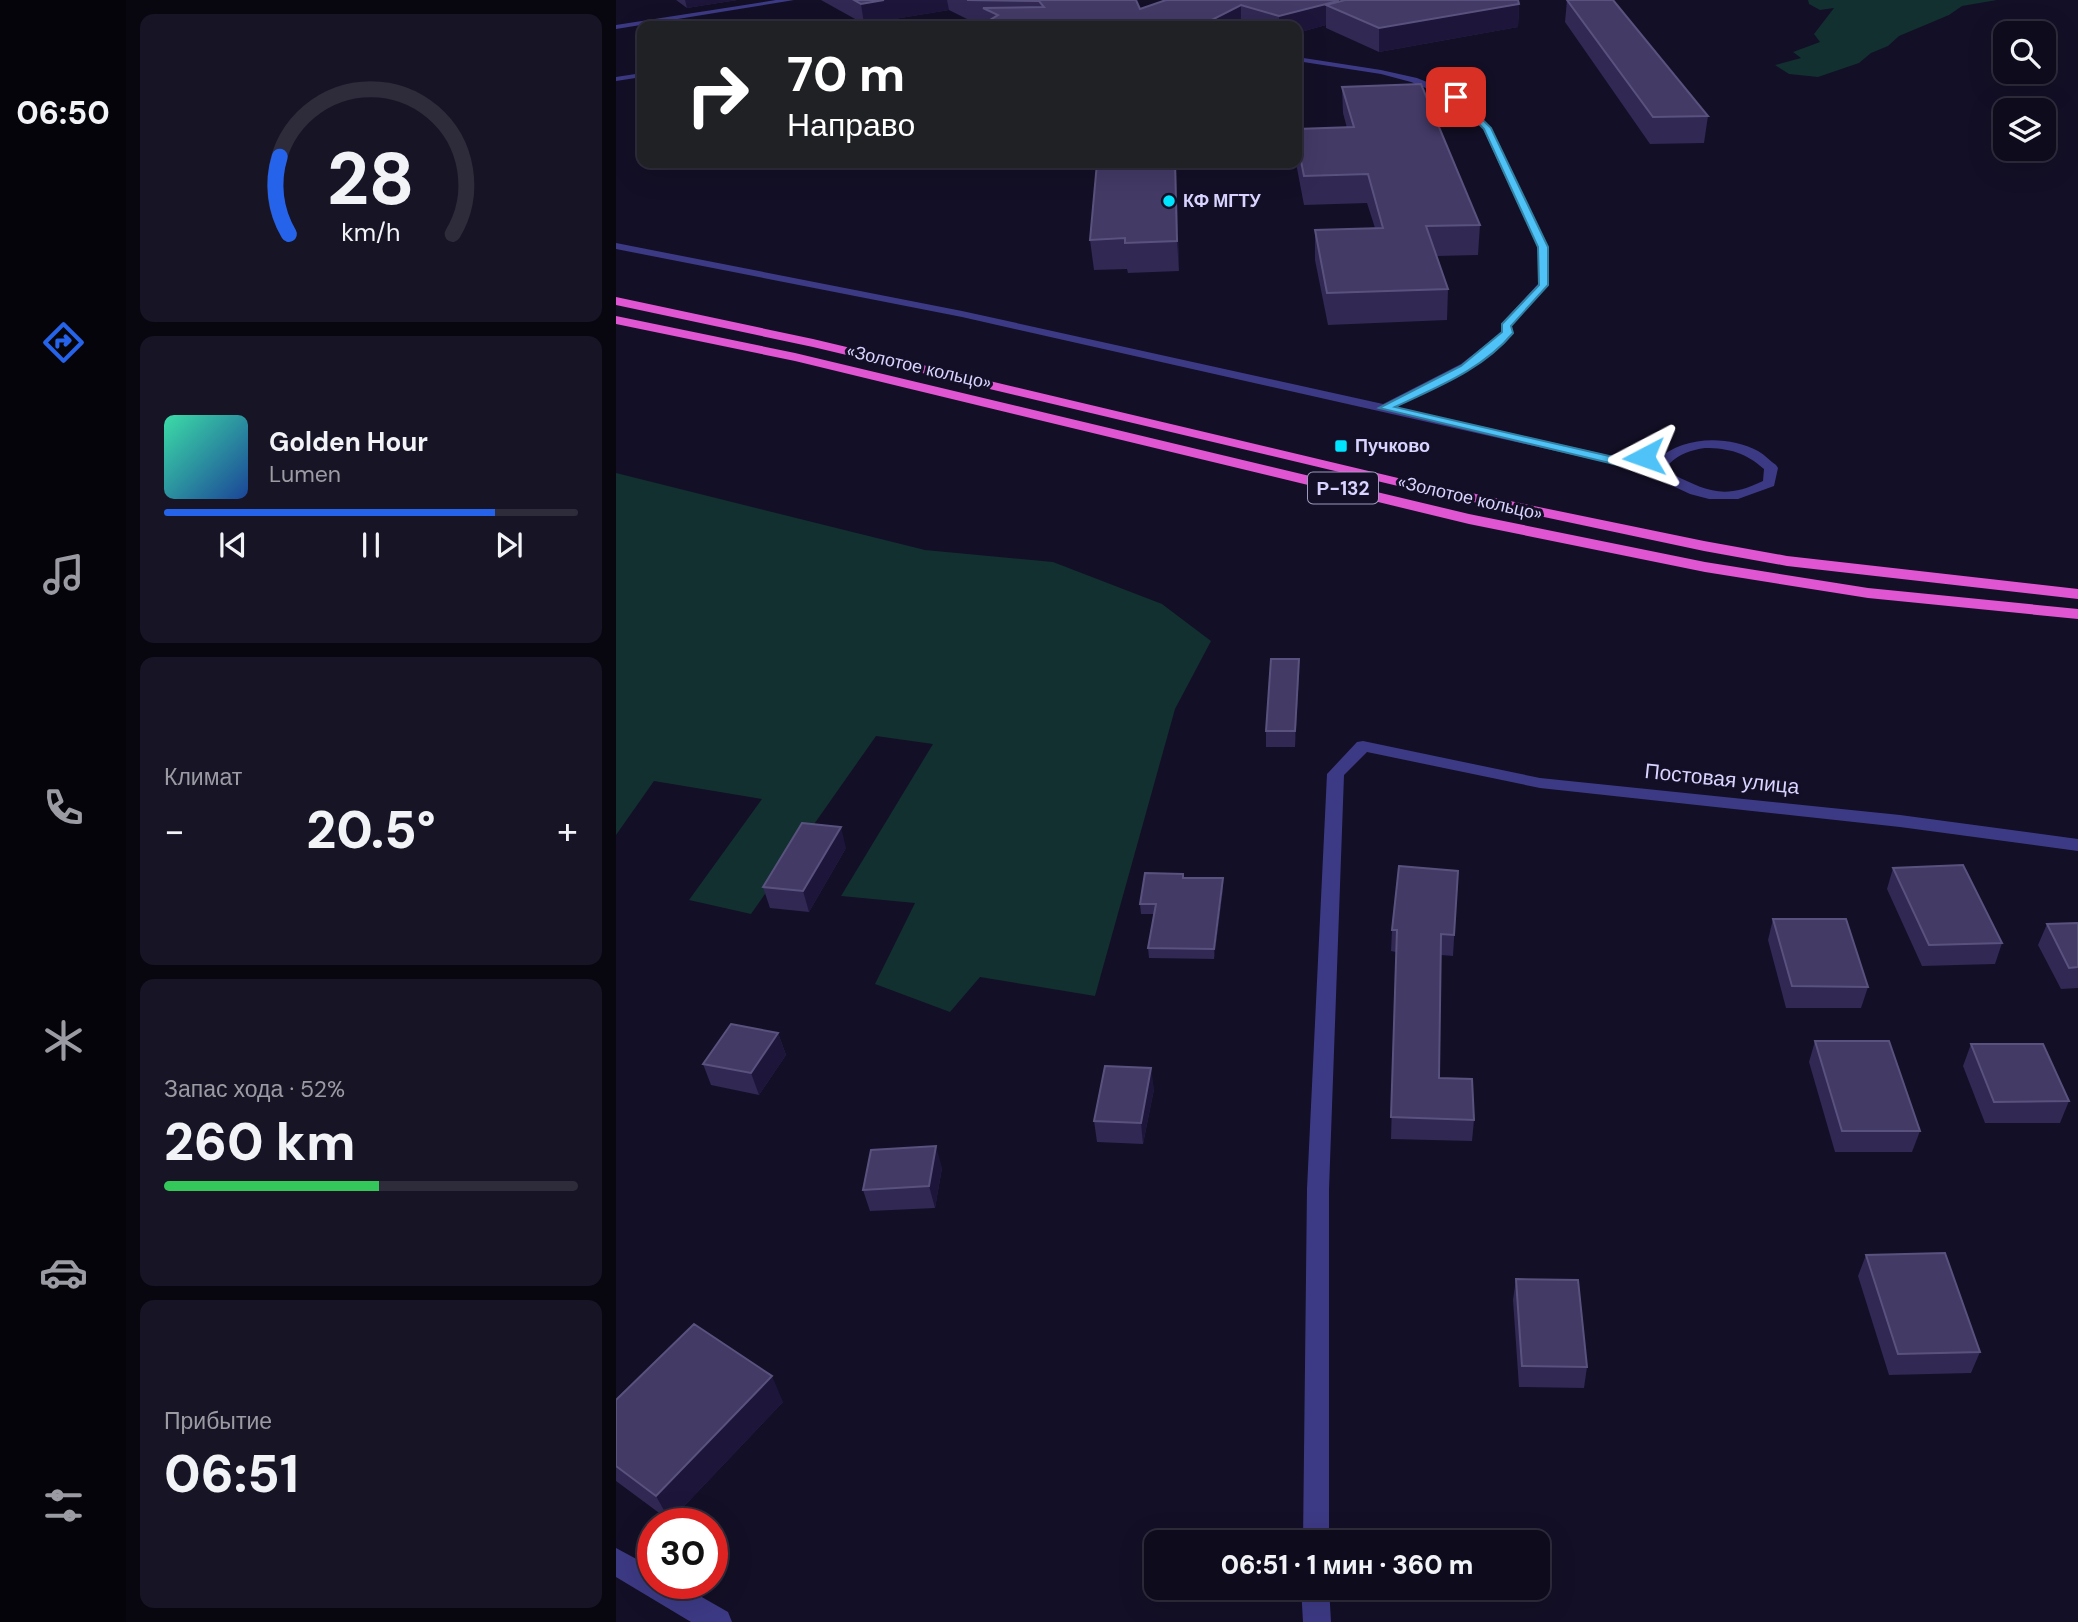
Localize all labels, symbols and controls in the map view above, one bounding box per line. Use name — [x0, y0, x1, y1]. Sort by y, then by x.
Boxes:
map controls — [1993, 21, 2056, 161]
button: search — [1993, 21, 2056, 84]
text: 70 m — [787, 42, 905, 106]
icon: right — [672, 49, 763, 140]
pin — [1426, 67, 1486, 127]
icon: arrive — [1437, 78, 1475, 116]
text: 06:50 — [16, 92, 110, 134]
button: layers — [1993, 98, 2056, 161]
text: Направо — [787, 104, 915, 146]
text: 28 — [327, 132, 415, 227]
place label: КФ МГТУ — [1183, 189, 1262, 213]
marker: КФ МГТУ — [1161, 193, 1177, 209]
text: km/h — [341, 216, 401, 249]
icon: directions — [39, 318, 88, 367]
street label: «Золотое кольцо» — [844, 339, 994, 395]
position arrow — [1607, 420, 1681, 494]
text: Golden Hour — [269, 425, 428, 459]
place label: Пучково — [1355, 434, 1430, 458]
marker: Пучково — [1333, 438, 1349, 454]
text: Lumen — [269, 459, 341, 489]
street label: «Золотое кольцо» — [1395, 470, 1545, 526]
road number: Р-132 — [1308, 472, 1378, 503]
icon: previous — [214, 526, 252, 564]
icon: pause — [352, 526, 390, 564]
icon: next — [490, 526, 528, 564]
icon: music — [39, 550, 88, 599]
street label: Постовая улица — [1643, 757, 1801, 801]
text: Климат — [164, 762, 242, 792]
icon: phone — [39, 783, 88, 832]
text: 20.5° — [306, 796, 436, 864]
text: − — [164, 806, 185, 856]
text: + — [557, 806, 578, 856]
icon: climate — [39, 1016, 88, 1065]
text: Запас хода · 52% — [164, 1074, 345, 1104]
text: 260 km — [164, 1108, 356, 1176]
icon: car — [39, 1248, 88, 1297]
text: Прибытие — [164, 1406, 272, 1436]
text: 06:51 — [164, 1440, 299, 1508]
icon: filters — [39, 1481, 88, 1530]
speed limit sign: 30 — [637, 1508, 728, 1599]
text: 06:51 · 1 мин · 360 m — [1221, 1548, 1473, 1582]

